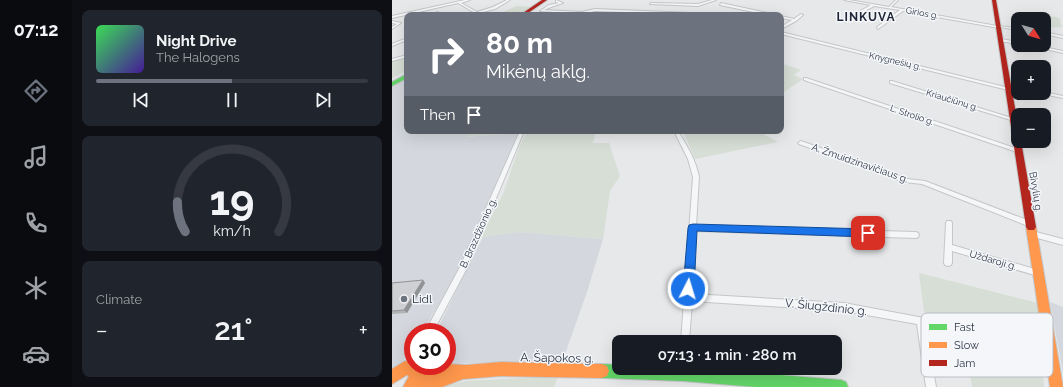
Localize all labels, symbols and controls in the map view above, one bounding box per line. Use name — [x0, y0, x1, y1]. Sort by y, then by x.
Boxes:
street label: Girios g. — [905, 5, 939, 21]
district label: LINKUVA — [836, 10, 896, 24]
north arrow — [1011, 12, 1051, 52]
map controls — [1011, 12, 1051, 148]
text: 07:12 — [14, 19, 58, 40]
text: 80 m — [486, 27, 553, 60]
icon: right — [420, 28, 472, 80]
text: Night Drive — [156, 32, 236, 50]
text: The Halogens — [156, 50, 240, 65]
street label: Knygnešių g. — [868, 50, 922, 72]
button: + — [1011, 60, 1051, 100]
text: Mikėnų aklg. — [486, 61, 590, 82]
icon: directions — [22, 77, 50, 105]
street label: Kriaučiūnų g. — [925, 87, 979, 113]
icon: previous — [130, 89, 152, 111]
icon: pause — [221, 89, 243, 111]
icon: next — [312, 89, 334, 111]
street label: L. Strolio g. — [889, 103, 935, 127]
icon: arrive — [463, 104, 485, 126]
text: Then — [420, 106, 455, 124]
button: − — [1011, 108, 1051, 148]
street label: A. Žmuidzinavičiaus g. — [810, 141, 910, 185]
icon: music — [22, 143, 50, 171]
street label: Bivylių g. — [1027, 171, 1045, 213]
text: 19 — [209, 175, 255, 224]
street label: B. Brazdžionio g. — [458, 196, 498, 270]
icon: phone — [22, 209, 50, 237]
pin — [851, 216, 885, 250]
text: km/h — [213, 222, 251, 238]
icon: arrive — [857, 222, 879, 244]
street label: Uždaroji g. — [968, 248, 1018, 272]
position arrow — [667, 268, 709, 310]
icon: climate — [22, 274, 50, 302]
text: Climate — [96, 292, 142, 307]
place label: Lidl — [412, 292, 433, 306]
marker: Lidl — [399, 294, 409, 304]
street label: V. Šiugždinio g. — [784, 296, 868, 318]
text: 21° — [214, 312, 253, 347]
legend — [921, 313, 1053, 377]
text: − — [96, 317, 108, 343]
text: + — [359, 317, 368, 343]
text: Fast — [954, 321, 975, 334]
speed limit sign: 30 — [404, 323, 456, 375]
text: Slow — [954, 339, 979, 352]
icon: car — [22, 340, 50, 368]
text: 07:13 · 1 min · 280 m — [658, 346, 796, 364]
street label: A. Šapokos g. — [520, 350, 594, 366]
text: Jam — [954, 357, 975, 370]

